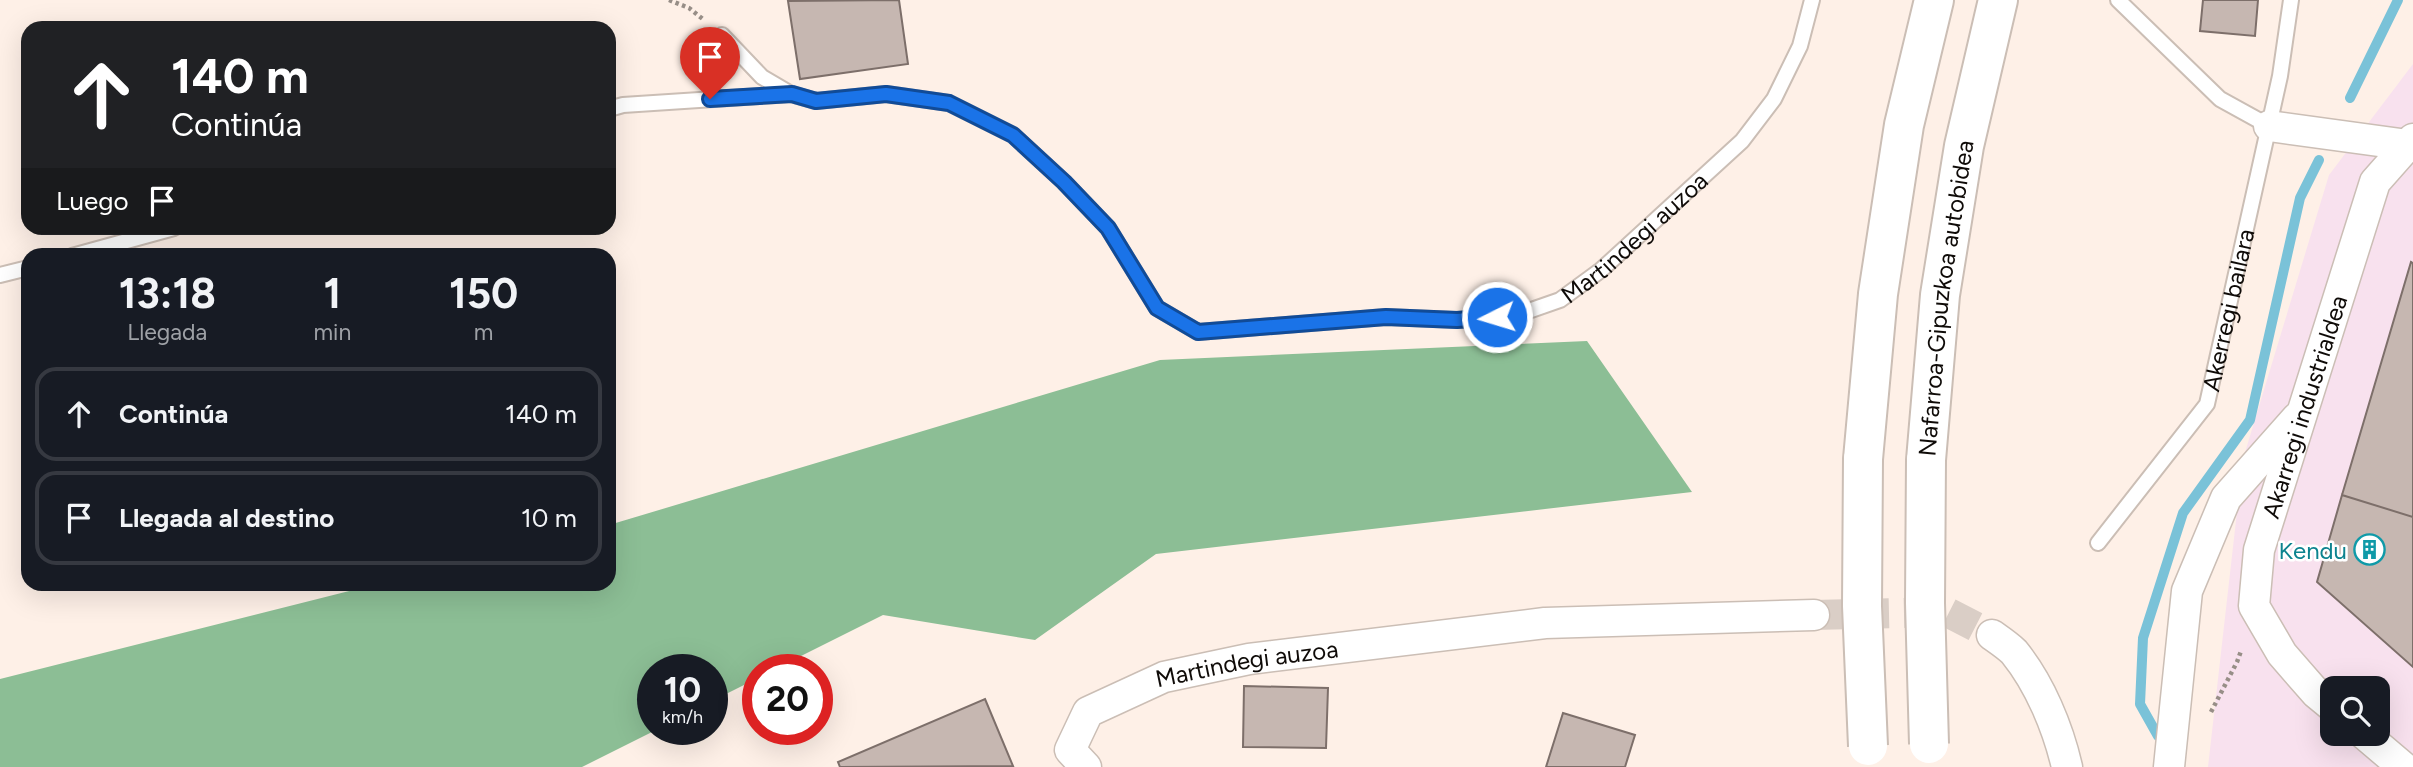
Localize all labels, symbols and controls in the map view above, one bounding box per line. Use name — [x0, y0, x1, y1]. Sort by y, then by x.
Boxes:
pin — [680, 27, 740, 99]
icon: arrive — [691, 38, 729, 76]
text: 140 m — [171, 46, 309, 105]
icon: ahead — [56, 49, 147, 140]
text: Continúa — [171, 106, 302, 144]
street label: Nafarroa-Gipuzkoa autobidea — [1912, 138, 1979, 458]
street label: Martindegi auzoa — [1555, 166, 1713, 309]
icon: arrive — [143, 182, 181, 220]
text: Luego — [56, 185, 129, 217]
street label: Akerregi bailara — [2196, 226, 2260, 394]
text: 13:18 — [119, 268, 216, 319]
text: 1 — [324, 268, 341, 319]
text: 150 — [449, 268, 518, 319]
position arrow — [1460, 280, 1534, 354]
street label: Akarregi industrialdea — [2255, 291, 2353, 522]
text: Llegada — [127, 318, 207, 346]
text: min — [314, 318, 351, 346]
text: m — [474, 318, 493, 346]
icon: ahead — [60, 395, 98, 433]
text: Continúa — [119, 398, 228, 430]
text: 140 m — [505, 398, 577, 430]
icon: arrive — [60, 499, 98, 537]
text: Llegada al destino — [119, 502, 334, 534]
text: 10 m — [521, 502, 577, 534]
building icon: Kendu — [2353, 533, 2387, 567]
place label: Kendu — [2279, 536, 2347, 565]
street label: Martindegi auzoa — [1153, 634, 1340, 693]
speed limit sign: 20 — [742, 654, 833, 745]
text: 10 — [664, 669, 701, 711]
map controls — [2320, 676, 2390, 746]
button: search — [2320, 676, 2390, 746]
text: km/h — [662, 706, 703, 728]

